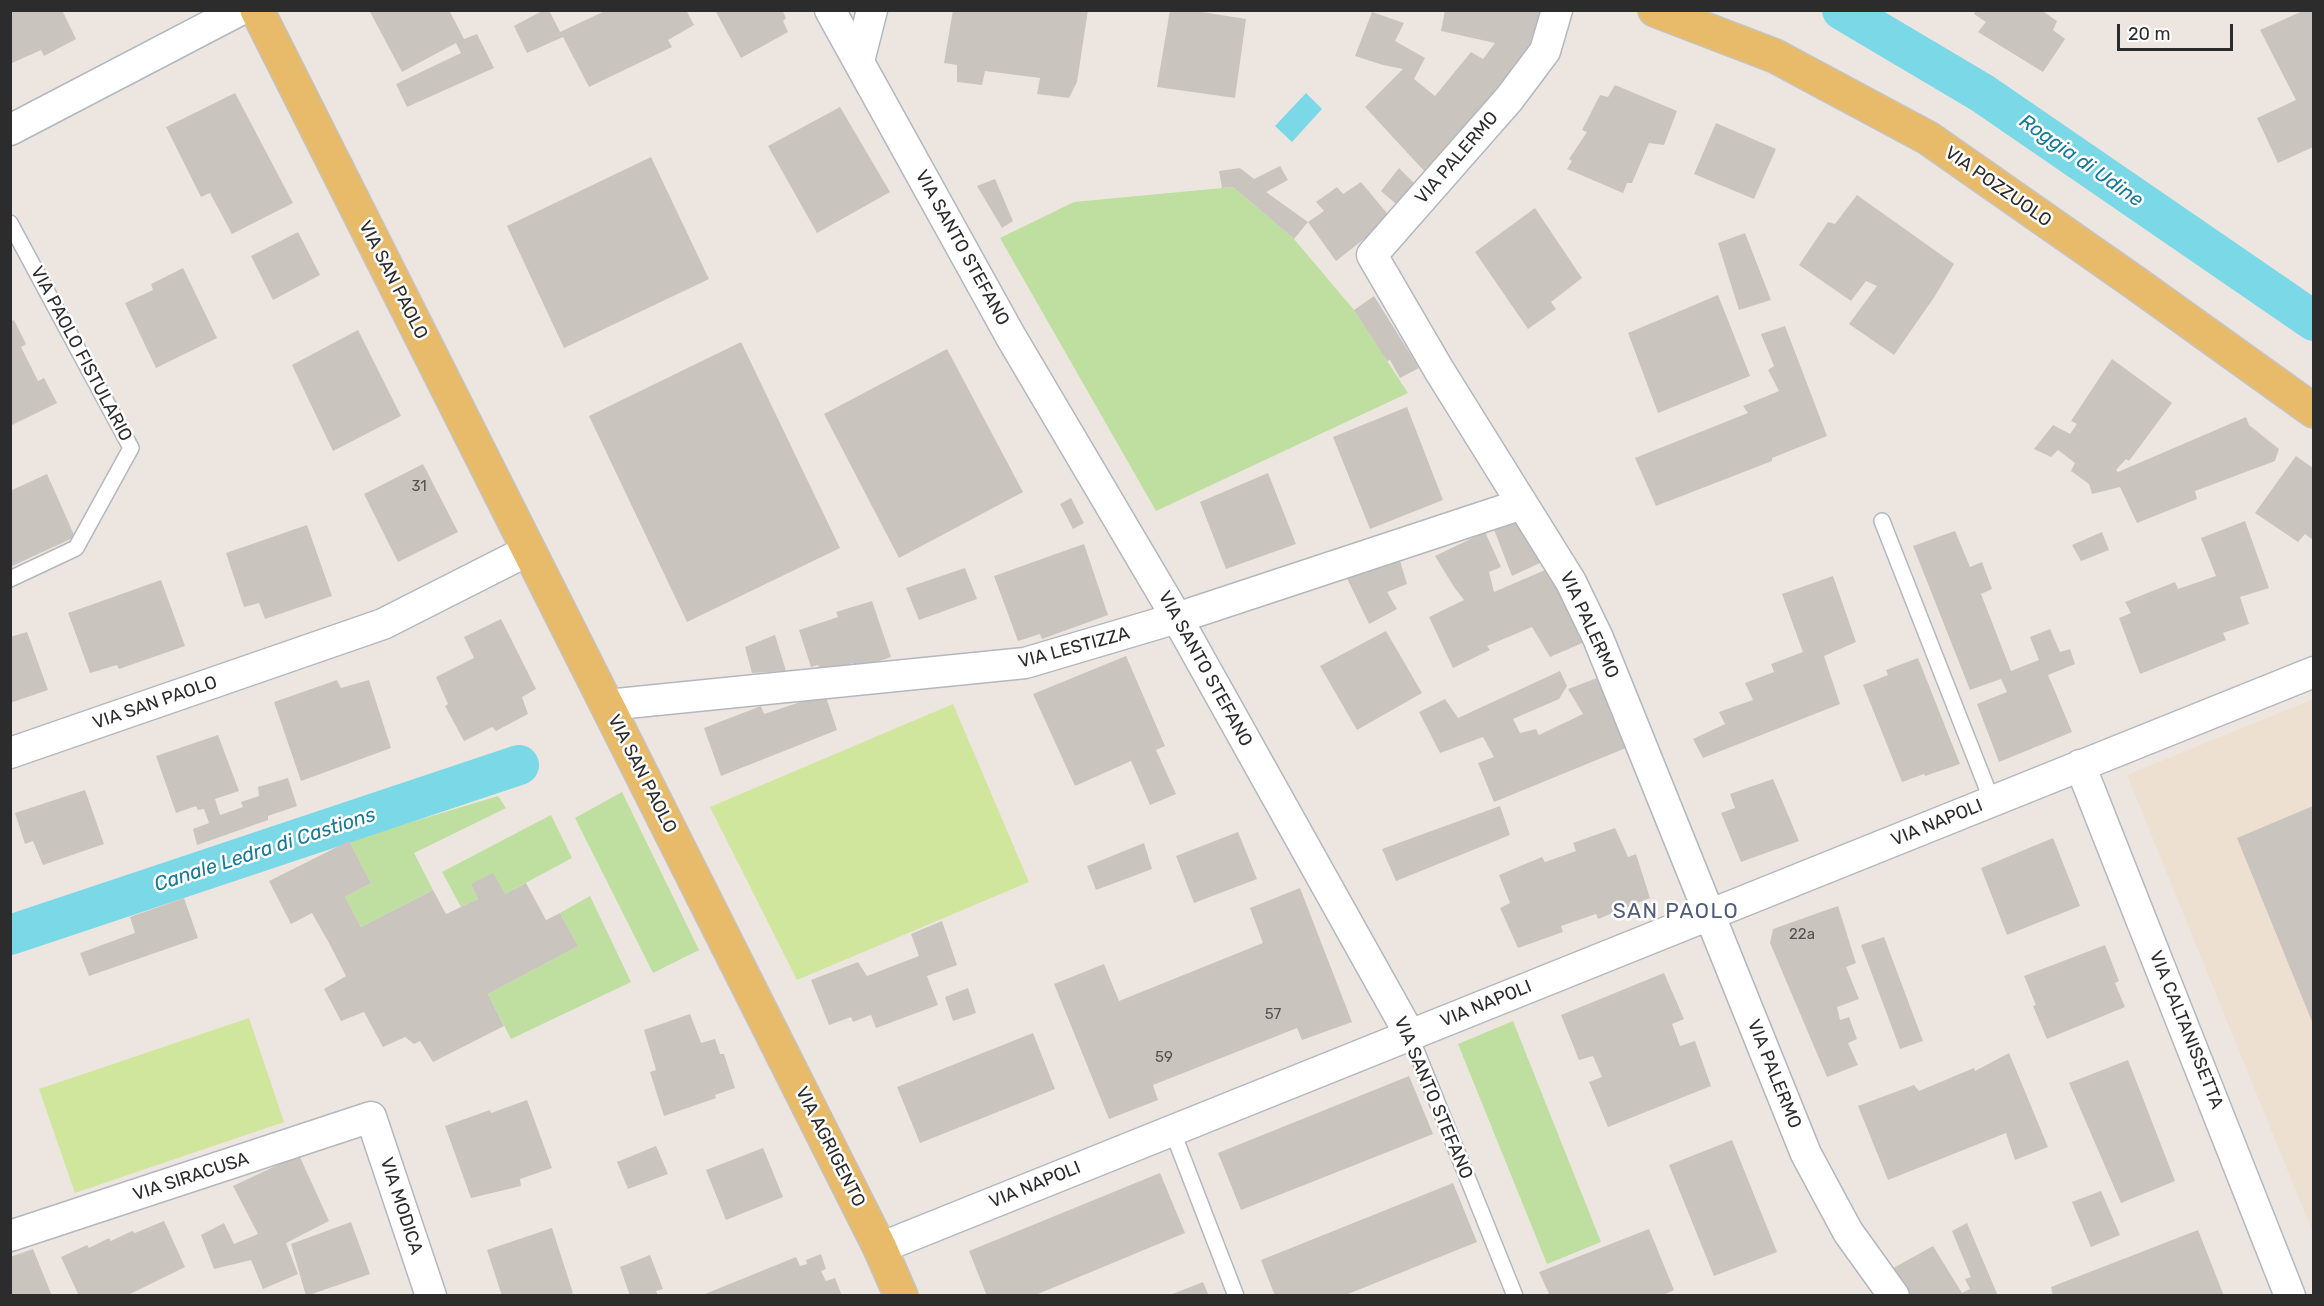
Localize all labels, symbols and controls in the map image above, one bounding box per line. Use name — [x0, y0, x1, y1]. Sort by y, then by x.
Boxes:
scale bar — [2120, 12, 2236, 50]
text: 20 m — [2128, 23, 2170, 45]
street label: VIA PALERMO — [1411, 107, 1503, 209]
water label: Roggia di Udine — [2014, 109, 2148, 213]
street label: VIA POZZUOLO — [1940, 142, 2056, 232]
street label: VIA SANTO STEFANO — [910, 167, 1014, 329]
street label: VIA SAN PAOLO — [354, 217, 432, 343]
street label: VIA PAOLO FISTULARIO — [26, 263, 136, 445]
house number: 31 — [411, 478, 427, 496]
street label: VIA PALERMO — [1555, 568, 1623, 682]
street label: VIA SANTO STEFANO — [1153, 588, 1257, 750]
street label: VIA LESTIZZA — [1016, 623, 1132, 673]
street label: VIA SAN PAOLO — [90, 672, 220, 734]
street label: VIA SAN PAOLO — [603, 711, 681, 837]
street label: VIA NAPOLI — [1888, 795, 1986, 851]
water label: Canale Ledra di Castions — [151, 803, 379, 897]
district label: SAN PAOLO — [1613, 899, 1739, 925]
house number: 22a — [1789, 926, 1815, 944]
street label: VIA CALTANISSETTA — [2144, 948, 2228, 1112]
street label: VIA NAPOLI — [1437, 976, 1535, 1032]
house number: 57 — [1265, 1006, 1281, 1024]
street label: VIA SANTO STEFANO — [1389, 1014, 1477, 1182]
street label: VIA PALERMO — [1742, 1016, 1806, 1132]
house number: 59 — [1155, 1049, 1173, 1067]
street label: VIA AGRIGENTO — [790, 1083, 870, 1211]
street label: VIA SIRACUSA — [130, 1148, 252, 1206]
street label: VIA MODICA — [375, 1155, 427, 1257]
street label: VIA NAPOLI — [986, 1157, 1084, 1213]

